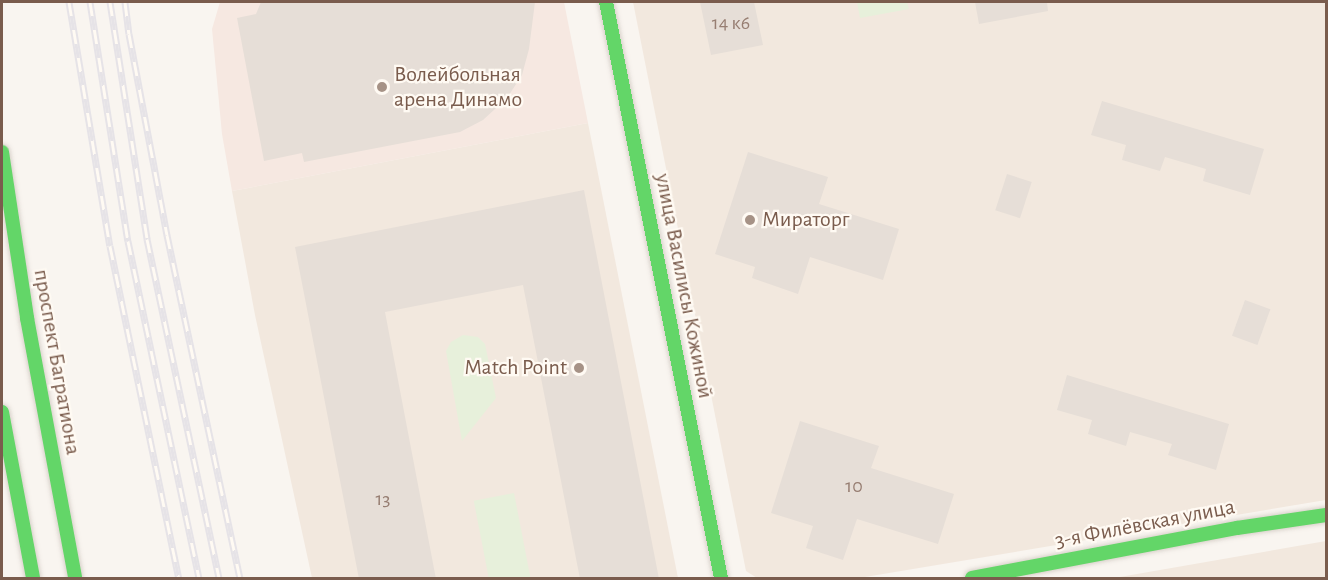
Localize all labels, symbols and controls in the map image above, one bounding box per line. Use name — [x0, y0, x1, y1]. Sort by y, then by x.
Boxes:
house number: 14 к6 — [712, 11, 750, 35]
place label: Волейбольная арена Динамо — [394, 61, 522, 112]
marker: Волейбольная арена Динамо — [375, 80, 389, 94]
street label: улица Василисы Кожиной — [649, 171, 719, 401]
place label: Мираторг — [762, 207, 849, 233]
marker: Мираторг — [743, 213, 757, 227]
street label: проспект Багратиона — [28, 267, 86, 457]
place label: Match Point — [464, 355, 567, 381]
marker: Match Point — [572, 361, 586, 375]
house number: 10 — [845, 474, 863, 498]
house number: 13 — [375, 487, 391, 511]
street label: 3-я Филёвская улица — [1053, 494, 1237, 554]

